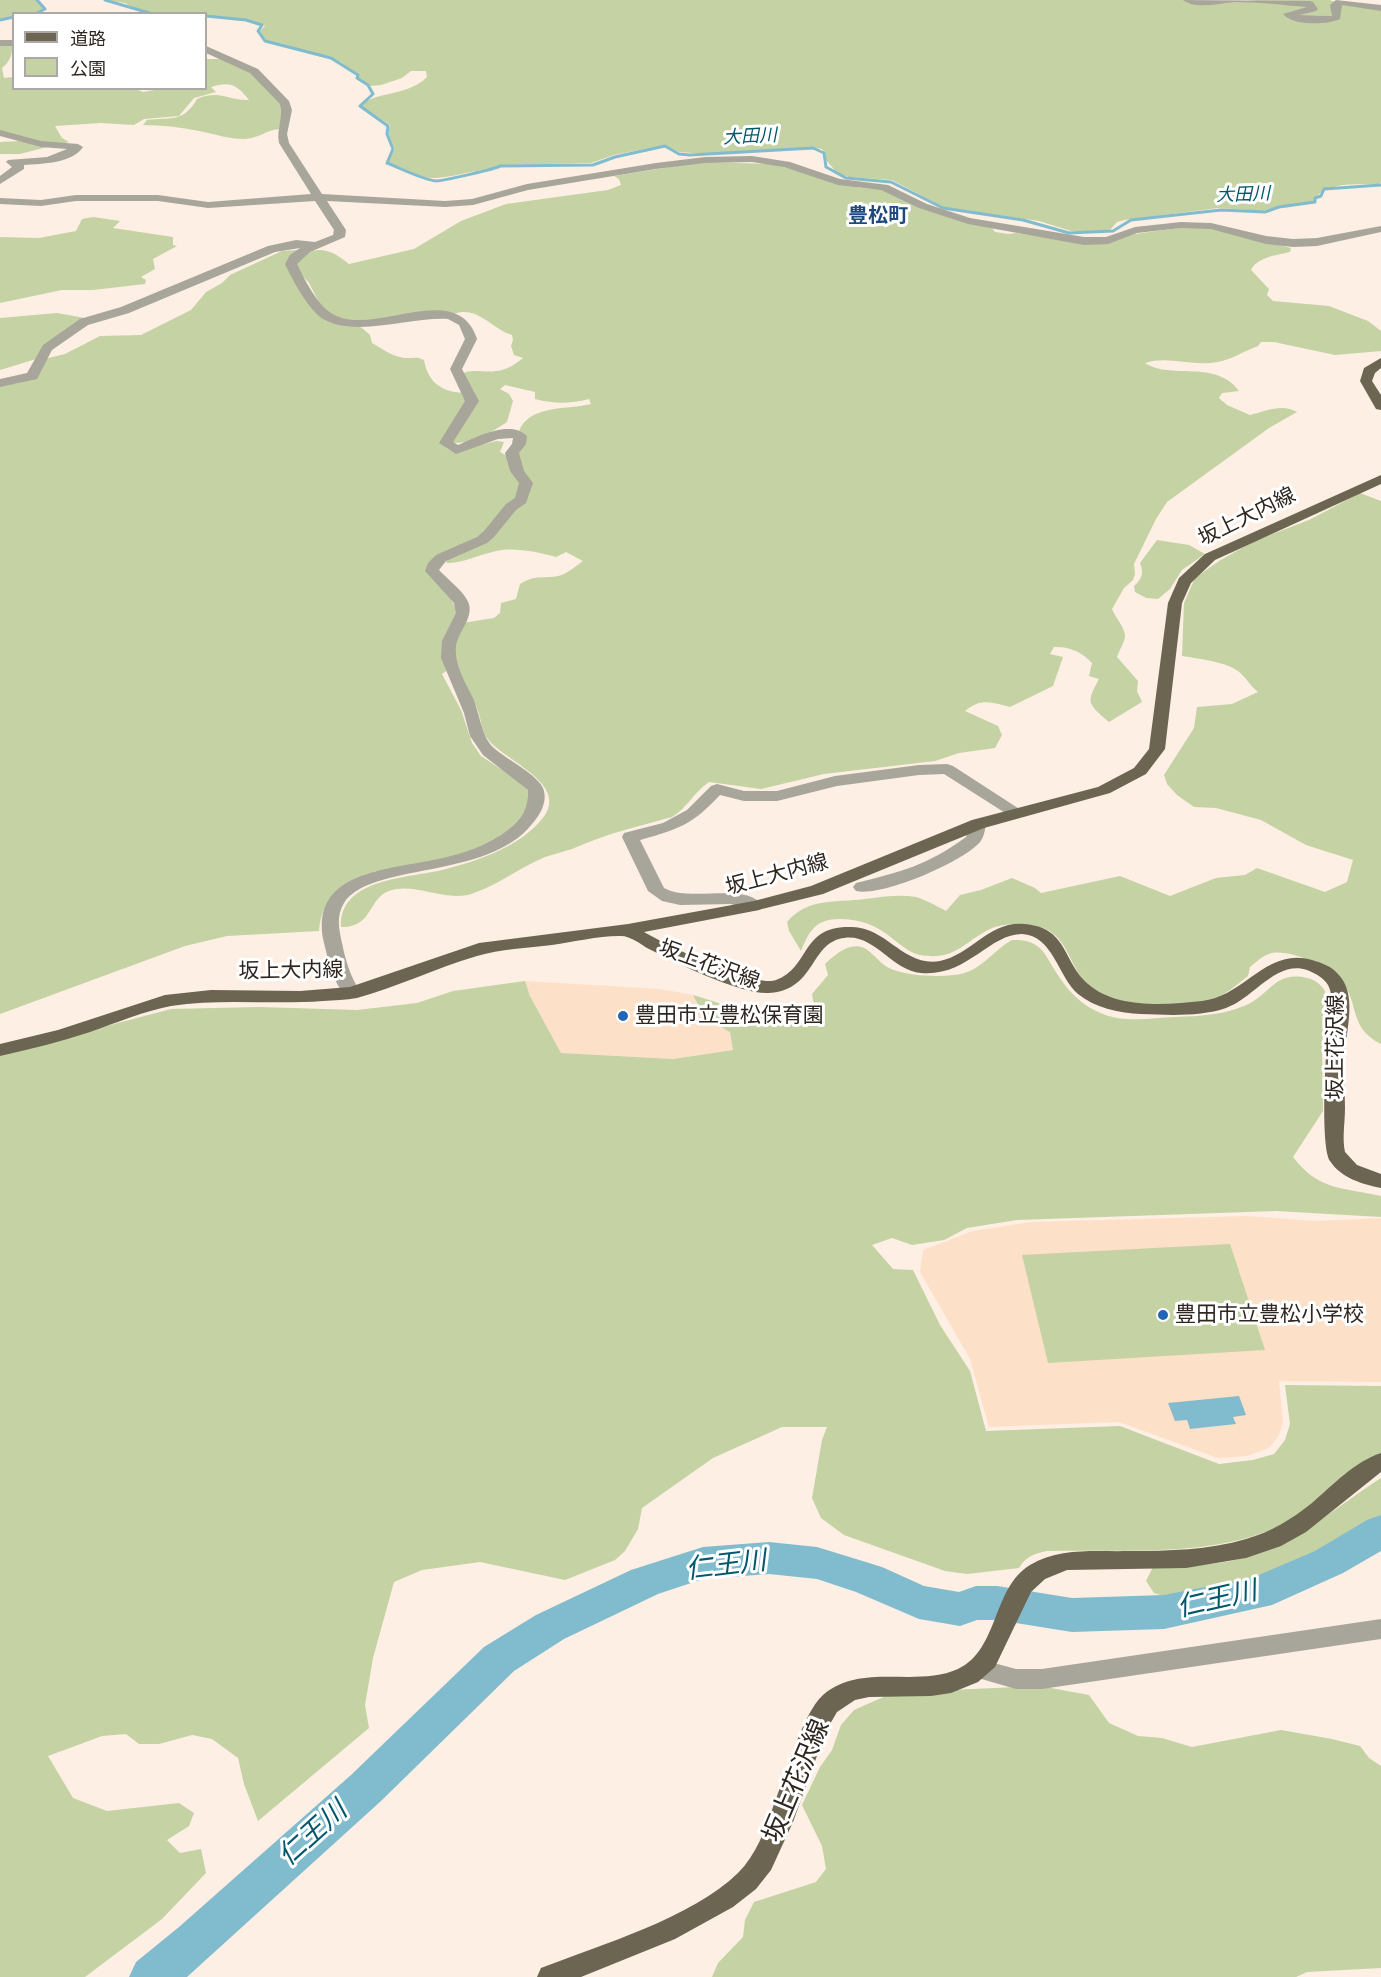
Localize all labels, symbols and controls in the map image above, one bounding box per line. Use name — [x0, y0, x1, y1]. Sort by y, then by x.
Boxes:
legend — [12, 12, 207, 90]
text: 道路 — [70, 26, 106, 50]
text: 公園 — [70, 56, 106, 80]
water label: 大田川 — [722, 125, 778, 149]
water label: 大田川 — [1216, 183, 1270, 207]
district label: 豊松町 — [848, 204, 908, 228]
street label: 坂上大内線 — [1194, 483, 1300, 551]
street label: 坂上大内線 — [723, 849, 831, 901]
street label: 坂上花沢線 — [655, 935, 763, 995]
street label: 坂上大内線 — [238, 957, 344, 985]
street label: 坂上花沢線 — [1323, 995, 1349, 1099]
place label: 豊田市立豊松保育園 — [635, 1003, 824, 1029]
marker: 豊田市立豊松保育園 — [616, 1009, 630, 1023]
place label: 豊田市立豊松小学校 — [1175, 1302, 1364, 1328]
marker: 豊田市立豊松小学校 — [1156, 1308, 1170, 1322]
water label: 仁王川 — [684, 1545, 768, 1587]
water label: 仁王川 — [1174, 1575, 1260, 1625]
street label: 坂上花沢線 — [757, 1715, 837, 1847]
water label: 仁王川 — [272, 1795, 354, 1873]

